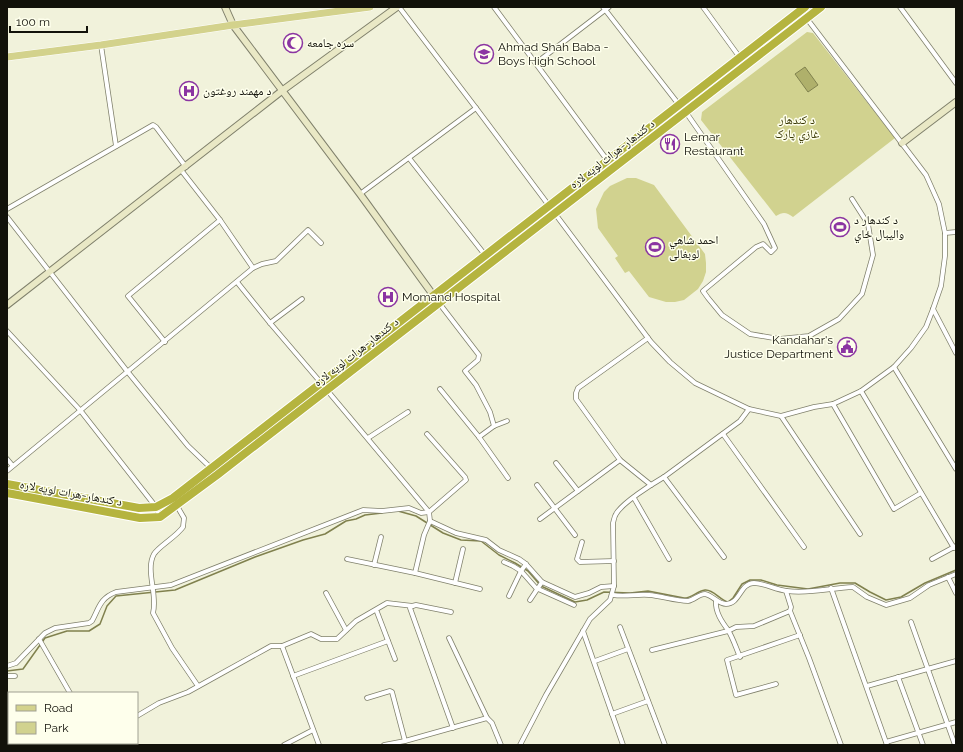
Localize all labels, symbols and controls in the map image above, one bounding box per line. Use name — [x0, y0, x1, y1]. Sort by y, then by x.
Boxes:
scale bar — [10, 8, 87, 34]
text: 100 m — [16, 15, 50, 29]
mosque icon: سره جامعه — [282, 32, 304, 54]
place label: سره جامعه — [307, 36, 354, 50]
place label: Ahmad Shah Baba - Boys High School — [498, 40, 609, 68]
school or university icon: Ahmad Shah Baba - Boys High School — [473, 43, 495, 65]
hospital icon: د مهمند روغتون — [178, 80, 200, 102]
place label: د مهمند روغتون — [203, 84, 272, 98]
park label: د کندهار غازي پارک — [775, 113, 819, 144]
street label: د کندهار-هرات لويه لاره — [567, 117, 657, 192]
place label: Lemar Restaurant — [684, 130, 744, 158]
restaurant icon: Lemar Restaurant — [659, 133, 681, 155]
place label: د کندهار د واليبال ځاي — [854, 213, 904, 244]
sports icon: د کندهار د واليبال ځاي — [829, 216, 851, 238]
place label: احمد شاهي لوبغالی — [669, 233, 719, 261]
sports icon: احمد شاهي لوبغالی — [644, 236, 666, 258]
hospital icon: Momand Hospital — [377, 286, 399, 308]
place label: Momand Hospital — [402, 290, 501, 304]
street label: د کندهار-هرات لويه لاره — [311, 315, 401, 390]
place label: Kandahar's Justice Department — [724, 333, 833, 361]
public building icon: Kandahar's Justice Department — [836, 336, 858, 358]
street label: د کندهار-هرات لويه لاره — [19, 477, 123, 509]
legend — [8, 692, 138, 744]
text: Road — [44, 701, 73, 715]
text: Park — [44, 721, 69, 735]

